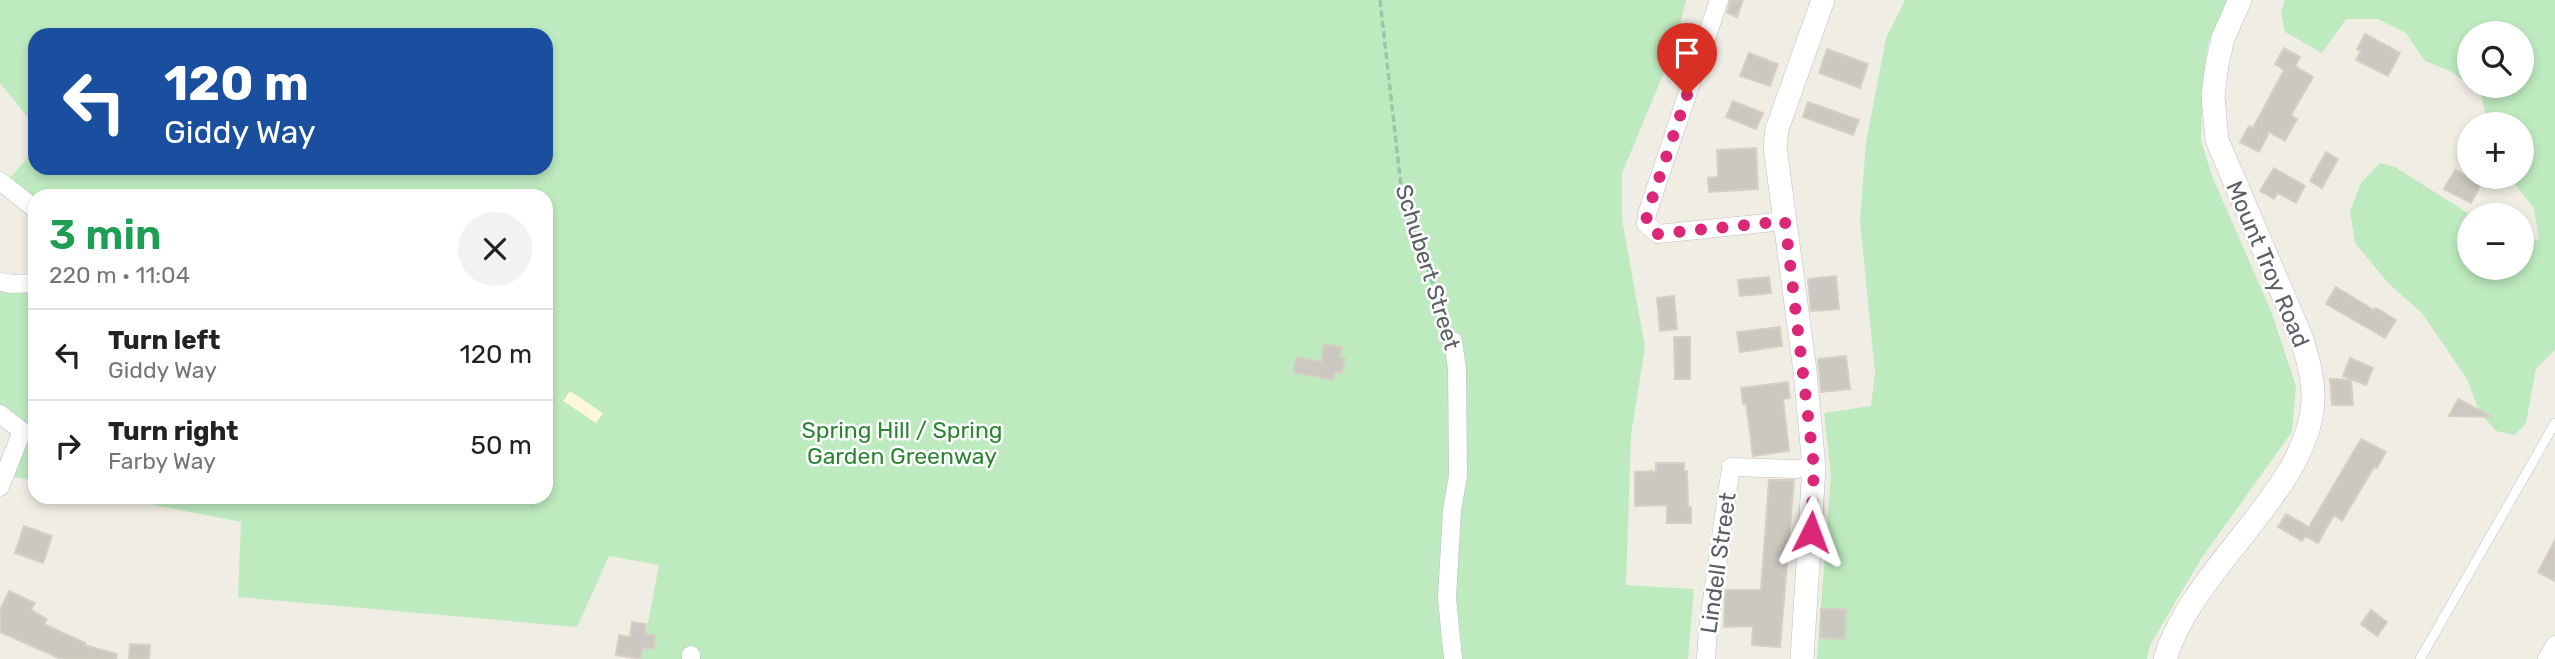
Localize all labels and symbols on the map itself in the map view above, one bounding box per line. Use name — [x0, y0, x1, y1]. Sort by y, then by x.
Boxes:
pin — [1657, 23, 1717, 95]
street label: Mount Troy Road — [2220, 177, 2316, 351]
street label: Schubert Street — [1390, 181, 1466, 353]
park label: Spring Hill / Spring Garden Greenway — [801, 416, 1003, 470]
street label: Lindell Street — [1694, 491, 1742, 635]
position arrow — [1774, 495, 1848, 569]

